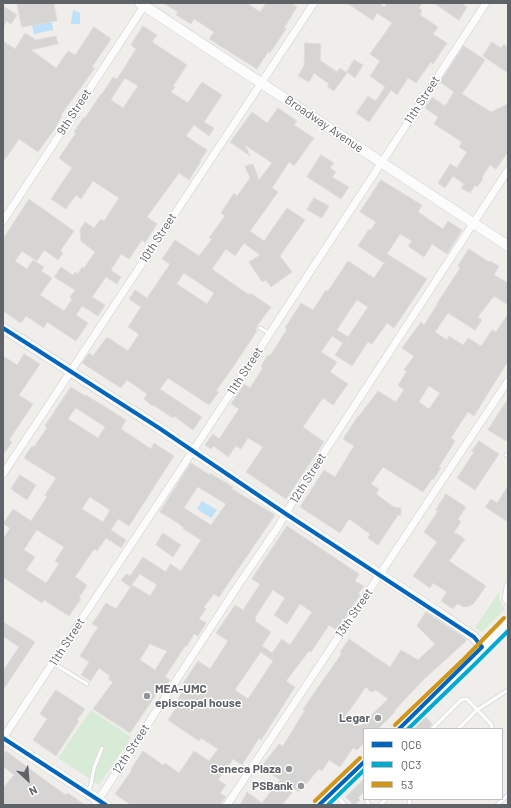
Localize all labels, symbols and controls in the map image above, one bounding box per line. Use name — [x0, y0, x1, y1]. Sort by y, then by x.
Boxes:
street label: 11th Street — [401, 73, 443, 127]
street label: 9th Street — [54, 86, 94, 138]
street label: Broadway Avenue — [282, 92, 366, 156]
street label: 10th Street — [136, 210, 180, 266]
street label: 11th Street — [224, 344, 266, 398]
street label: 12th Street — [287, 450, 329, 506]
street label: 13th Street — [332, 586, 376, 640]
street label: 11th Street — [46, 615, 88, 669]
place label: MEA-UMC episcopal house — [155, 682, 241, 710]
marker: MEA-UMC episcopal house — [142, 691, 152, 701]
place label: Legar — [339, 711, 370, 725]
marker: Legar — [373, 713, 383, 723]
street label: 12th Street — [110, 721, 152, 777]
legend — [363, 728, 503, 800]
text: QC6 — [401, 737, 421, 751]
text: QC3 — [401, 757, 421, 771]
north arrow — [8, 760, 48, 800]
place label: Seneca Plaza — [211, 762, 281, 776]
marker: Seneca Plaza — [284, 764, 294, 774]
text: 53 — [401, 777, 413, 791]
place label: PSBank — [252, 779, 293, 793]
marker: PSBank — [296, 781, 306, 791]
text: N — [27, 784, 40, 799]

